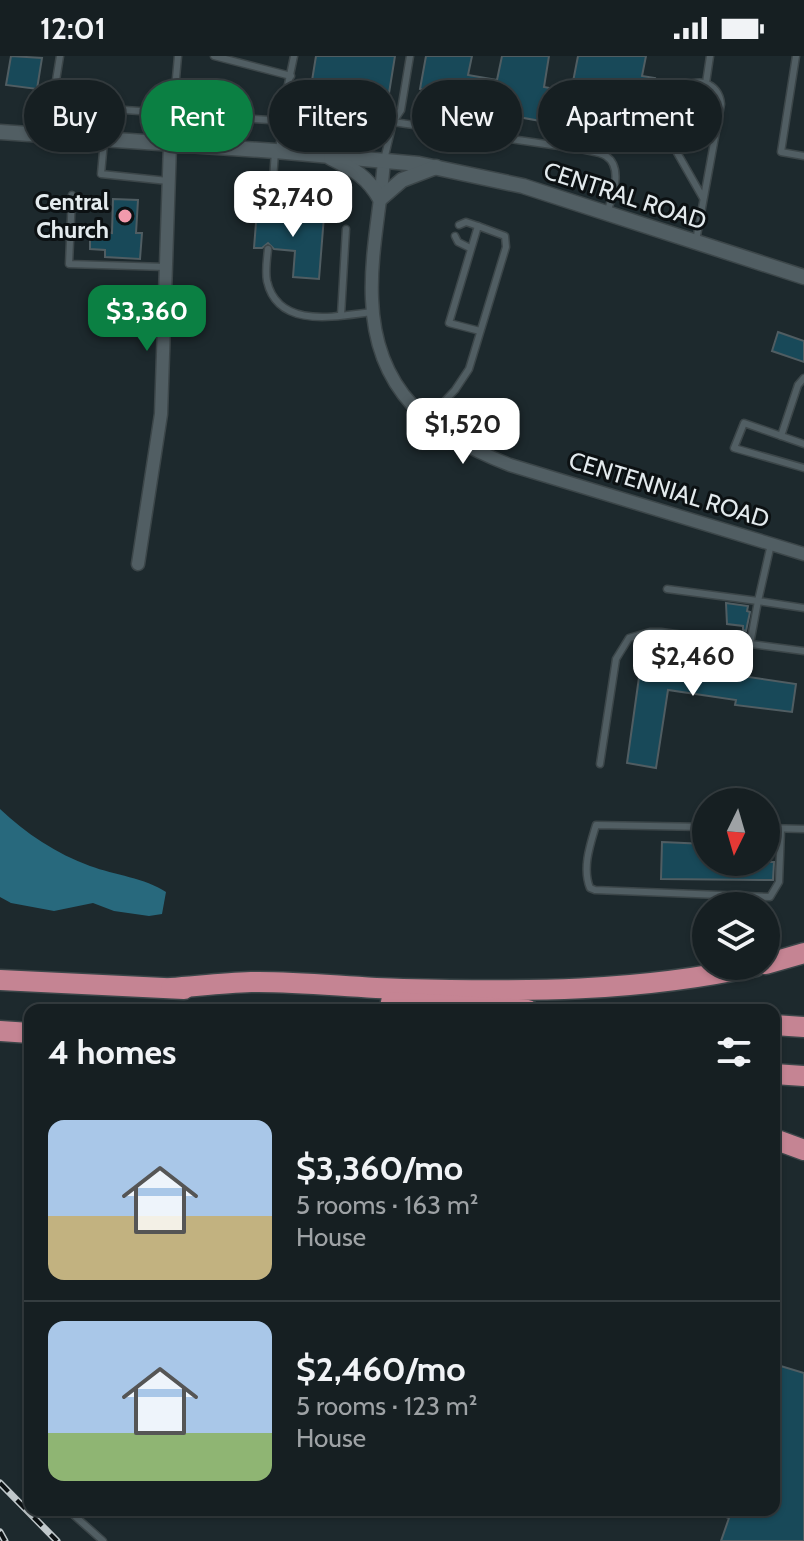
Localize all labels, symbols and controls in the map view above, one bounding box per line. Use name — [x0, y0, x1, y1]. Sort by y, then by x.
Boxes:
text: 12:01 — [40, 10, 106, 47]
chip: Buy — [24, 80, 125, 152]
chip: Rent — [141, 80, 253, 152]
chip: Filters — [269, 80, 396, 152]
chip: New — [412, 80, 522, 152]
chip: Apartment — [538, 80, 722, 152]
street label: CENTRAL ROAD — [540, 156, 710, 235]
pin: $2,740 — [228, 171, 358, 239]
text: $2,740 — [252, 181, 334, 213]
place label: Central Church — [35, 187, 109, 244]
marker: Central Church — [116, 207, 134, 225]
pin: $3,360 — [82, 285, 212, 353]
text: $3,360 — [106, 295, 188, 327]
pin: $1,520 — [398, 398, 528, 466]
text: $1,520 — [425, 408, 501, 440]
street label: CENTENNIAL ROAD — [565, 445, 773, 534]
pin: $2,460 — [628, 630, 758, 698]
text: $2,460 — [651, 640, 735, 672]
north arrow — [692, 788, 780, 876]
map controls — [692, 788, 780, 980]
button: layers — [692, 892, 780, 980]
icon: filters — [712, 1030, 756, 1074]
text: 4 homes — [48, 1031, 176, 1073]
text: $3,360/mo — [296, 1147, 463, 1189]
icon: home — [112, 1152, 208, 1248]
text: 5 rooms · 163 m² — [296, 1189, 478, 1221]
text: House — [296, 1221, 366, 1253]
text: $2,460/mo — [296, 1348, 466, 1390]
icon: home — [112, 1353, 208, 1449]
text: 5 rooms · 123 m² — [296, 1390, 477, 1422]
text: House — [296, 1422, 366, 1454]

